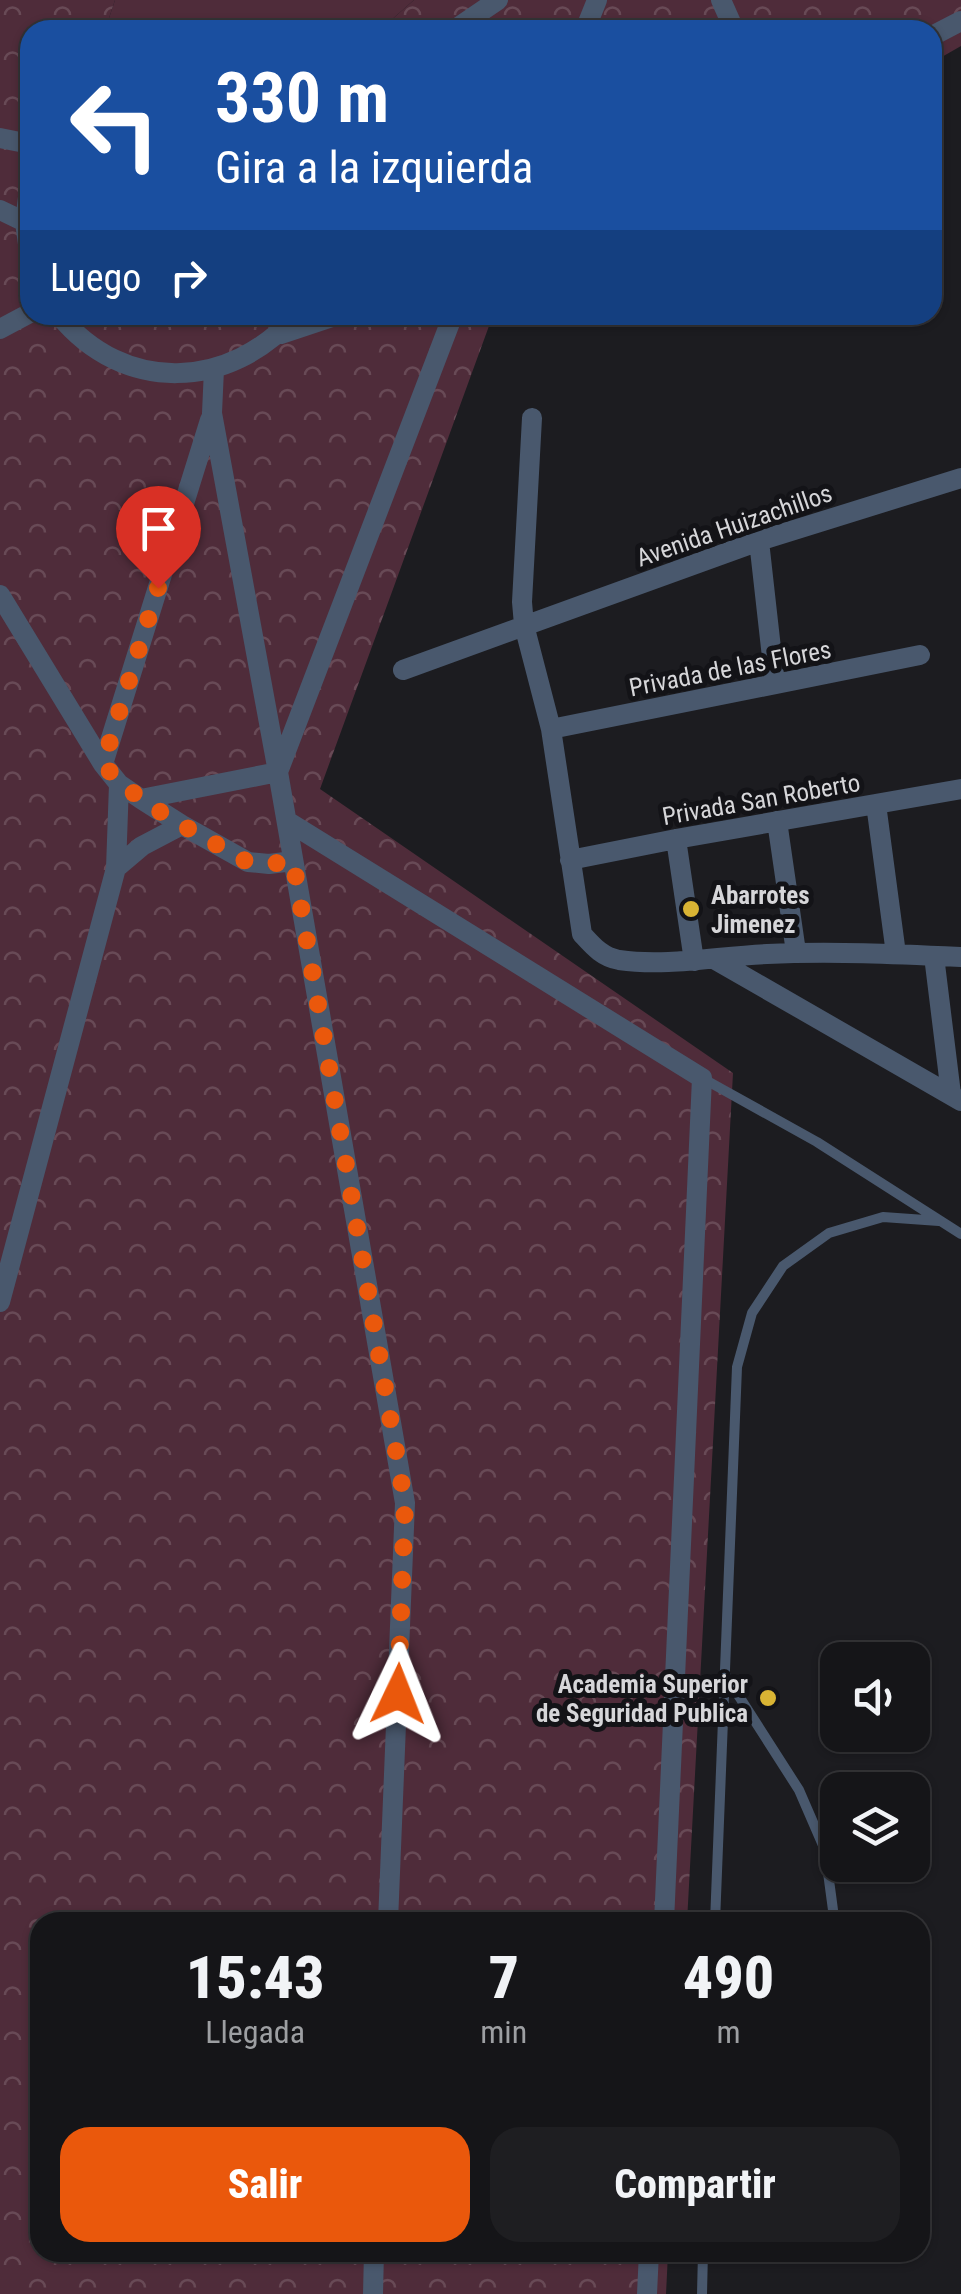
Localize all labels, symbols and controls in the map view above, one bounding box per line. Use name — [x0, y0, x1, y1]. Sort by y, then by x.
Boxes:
text: 330 m — [215, 57, 389, 139]
icon: left — [50, 60, 180, 190]
text: Gira a la izquierda — [215, 141, 533, 194]
icon: right — [161, 250, 216, 305]
text: Luego — [50, 256, 141, 300]
street label: Avenida Huizachillos — [632, 478, 836, 573]
pin — [116, 486, 201, 589]
icon: arrive — [131, 501, 186, 556]
street label: Privada de las Flores — [627, 635, 834, 702]
street label: Privada San Roberto — [660, 768, 862, 831]
place label: Abarrotes Jimenez — [711, 881, 810, 939]
marker: Abarrotes Jimenez — [680, 898, 702, 920]
position arrow — [346, 1642, 450, 1746]
map controls — [820, 1642, 930, 1882]
button: sound — [820, 1642, 930, 1752]
place label: Academia Superior de Seguridad Publica — [536, 1670, 748, 1728]
marker: Academia Superior de Seguridad Publica — [757, 1687, 779, 1709]
button: layers — [820, 1772, 930, 1882]
text: 15:43 — [186, 1942, 325, 2013]
text: 7 — [488, 1942, 519, 2013]
text: 490 — [683, 1942, 774, 2013]
text: Llegada — [205, 2013, 305, 2051]
text: min — [480, 2013, 527, 2051]
text: m — [717, 2013, 741, 2051]
button: Salir — [60, 2127, 470, 2242]
button: Compartir — [490, 2127, 900, 2242]

